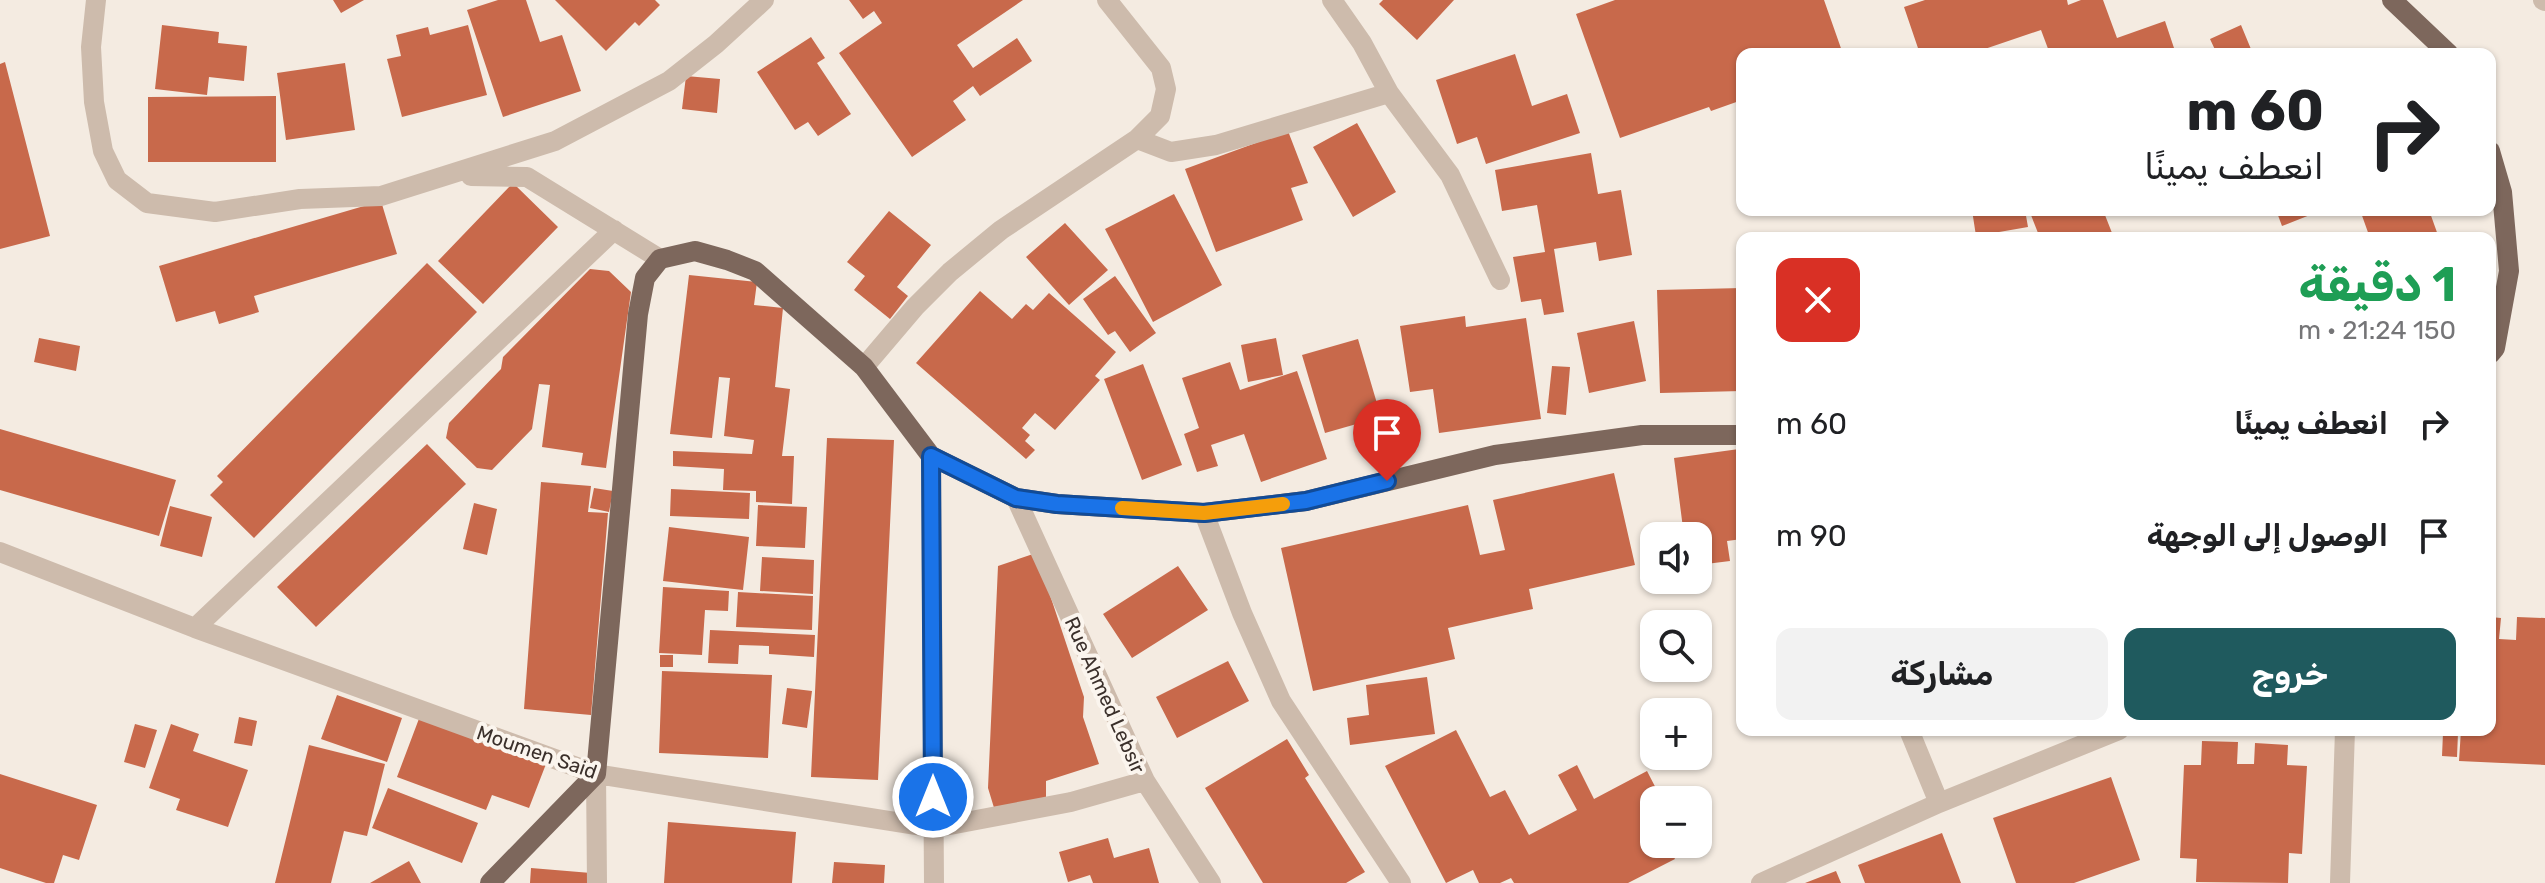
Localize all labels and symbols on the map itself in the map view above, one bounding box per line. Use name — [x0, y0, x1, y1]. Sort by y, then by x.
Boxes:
pin — [1353, 399, 1421, 481]
street label: Rue Ahmed Lebsir — [1060, 613, 1150, 777]
street label: Moumen Said — [474, 720, 600, 784]
position arrow — [891, 755, 975, 839]

